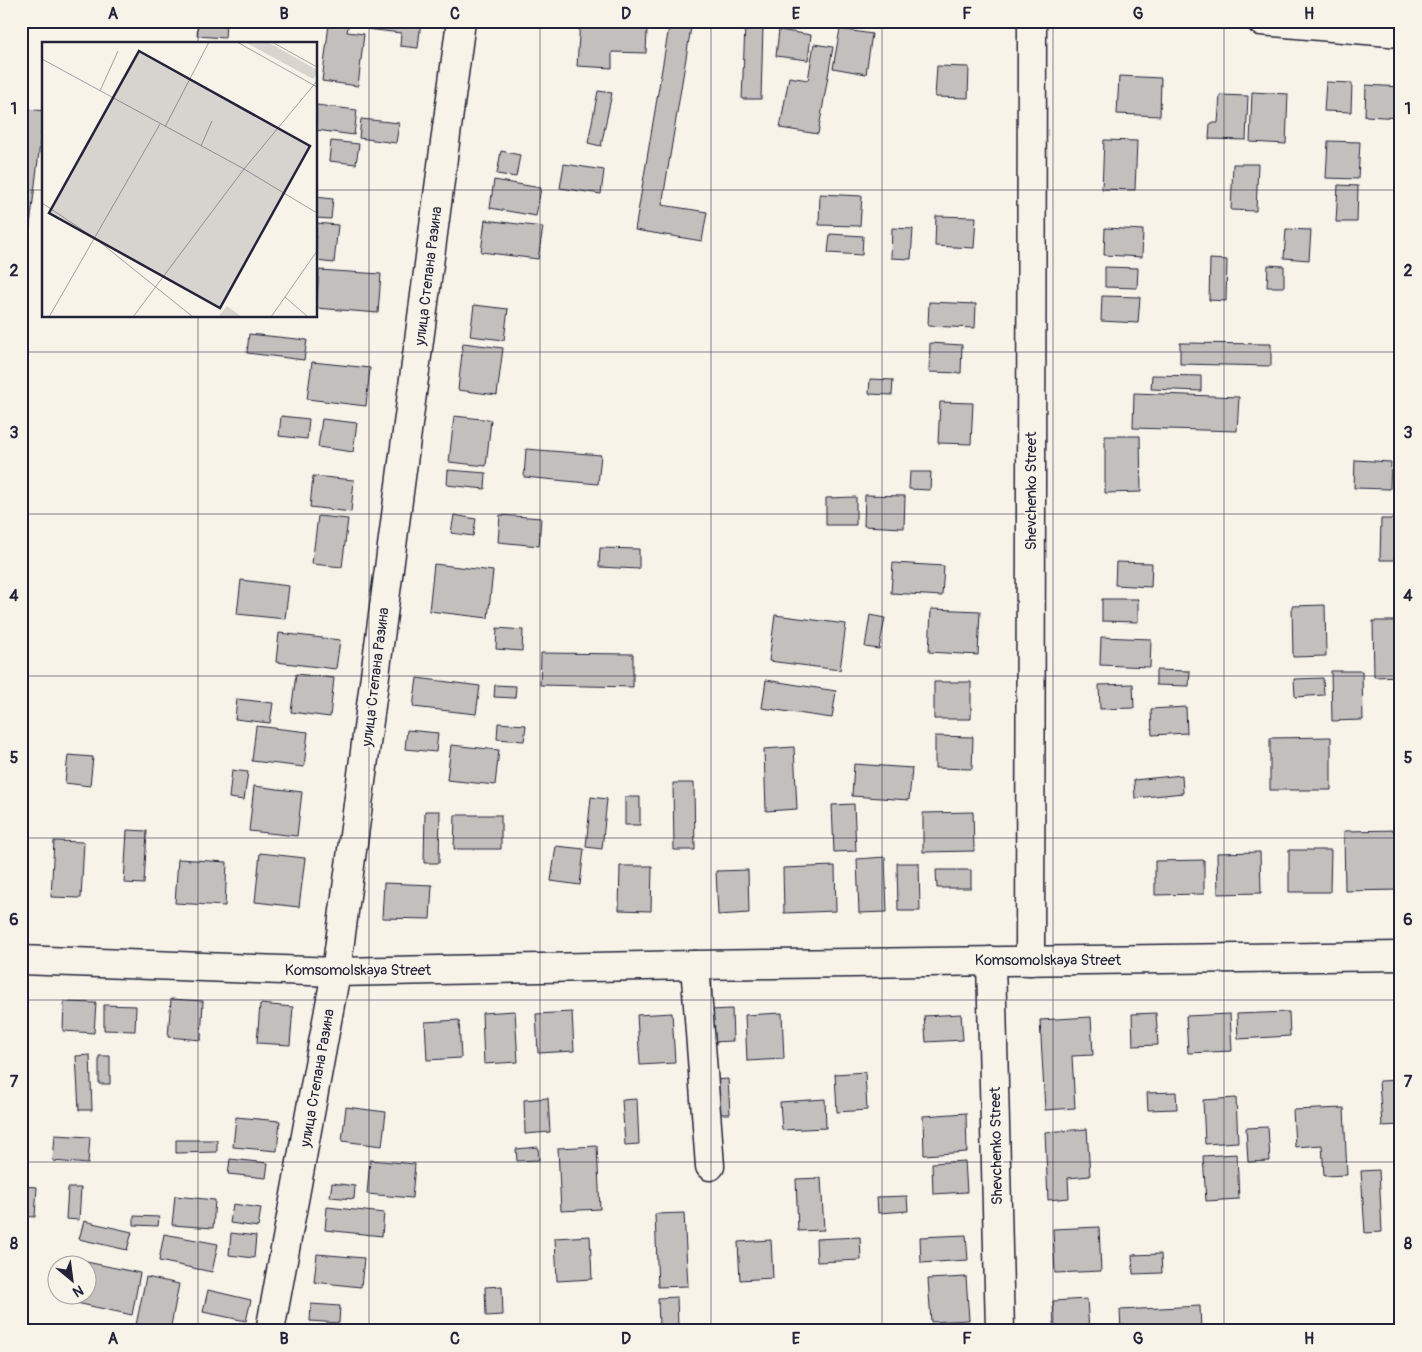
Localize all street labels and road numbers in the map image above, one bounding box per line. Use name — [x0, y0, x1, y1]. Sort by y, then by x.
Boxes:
street label: улица Степана Разина — [410, 205, 446, 348]
street label: Shevchenko Street — [1022, 431, 1041, 550]
street label: улица Степана Разина — [357, 606, 393, 749]
street label: Komsomolskaya Street — [975, 951, 1122, 970]
street label: Komsomolskaya Street — [285, 961, 432, 980]
street label: улица Степана Разина — [296, 1008, 339, 1150]
street label: Shevchenko Street — [986, 1086, 1007, 1205]

